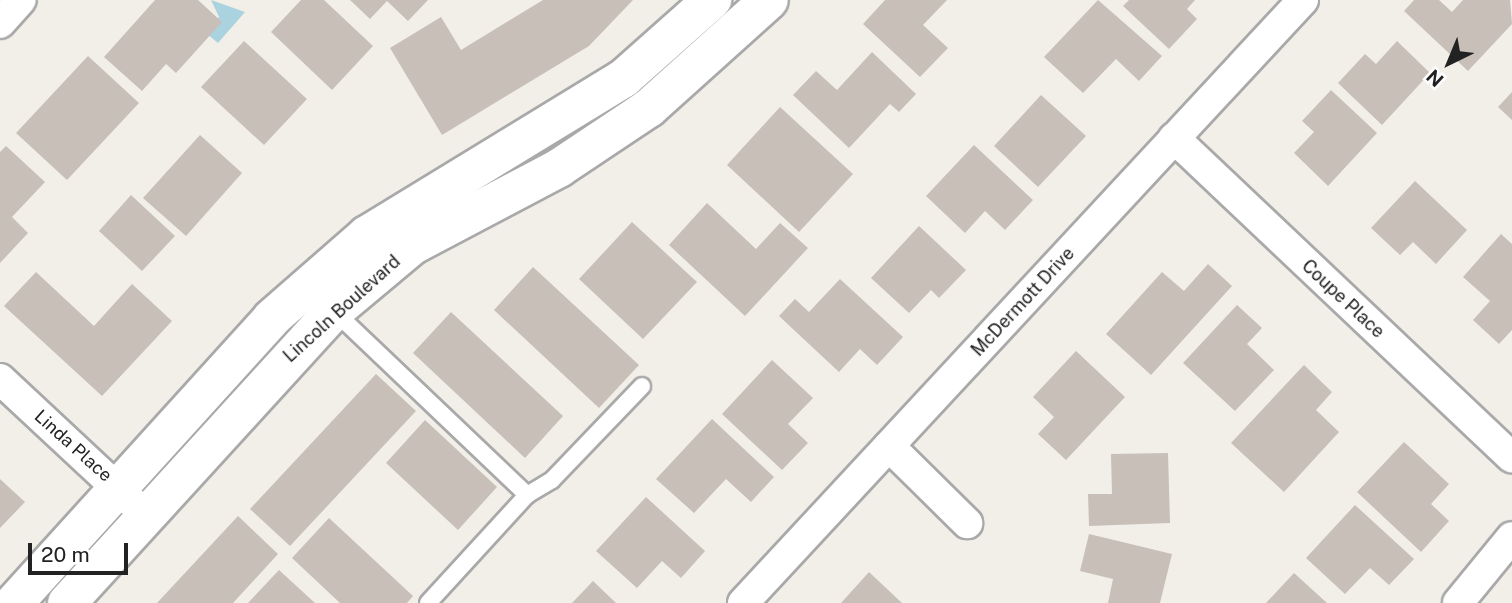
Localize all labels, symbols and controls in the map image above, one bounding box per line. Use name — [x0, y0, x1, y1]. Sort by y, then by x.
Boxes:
north arrow — [1414, 28, 1484, 98]
text: N — [1422, 65, 1448, 91]
street label: McDermott Drive — [967, 243, 1079, 361]
street label: Lincoln Boulevard — [279, 251, 405, 367]
street label: Coupe Place — [1297, 255, 1389, 343]
street label: Linda Place — [30, 405, 116, 487]
scale bar — [32, 530, 131, 574]
text: 20 m — [41, 542, 90, 567]

